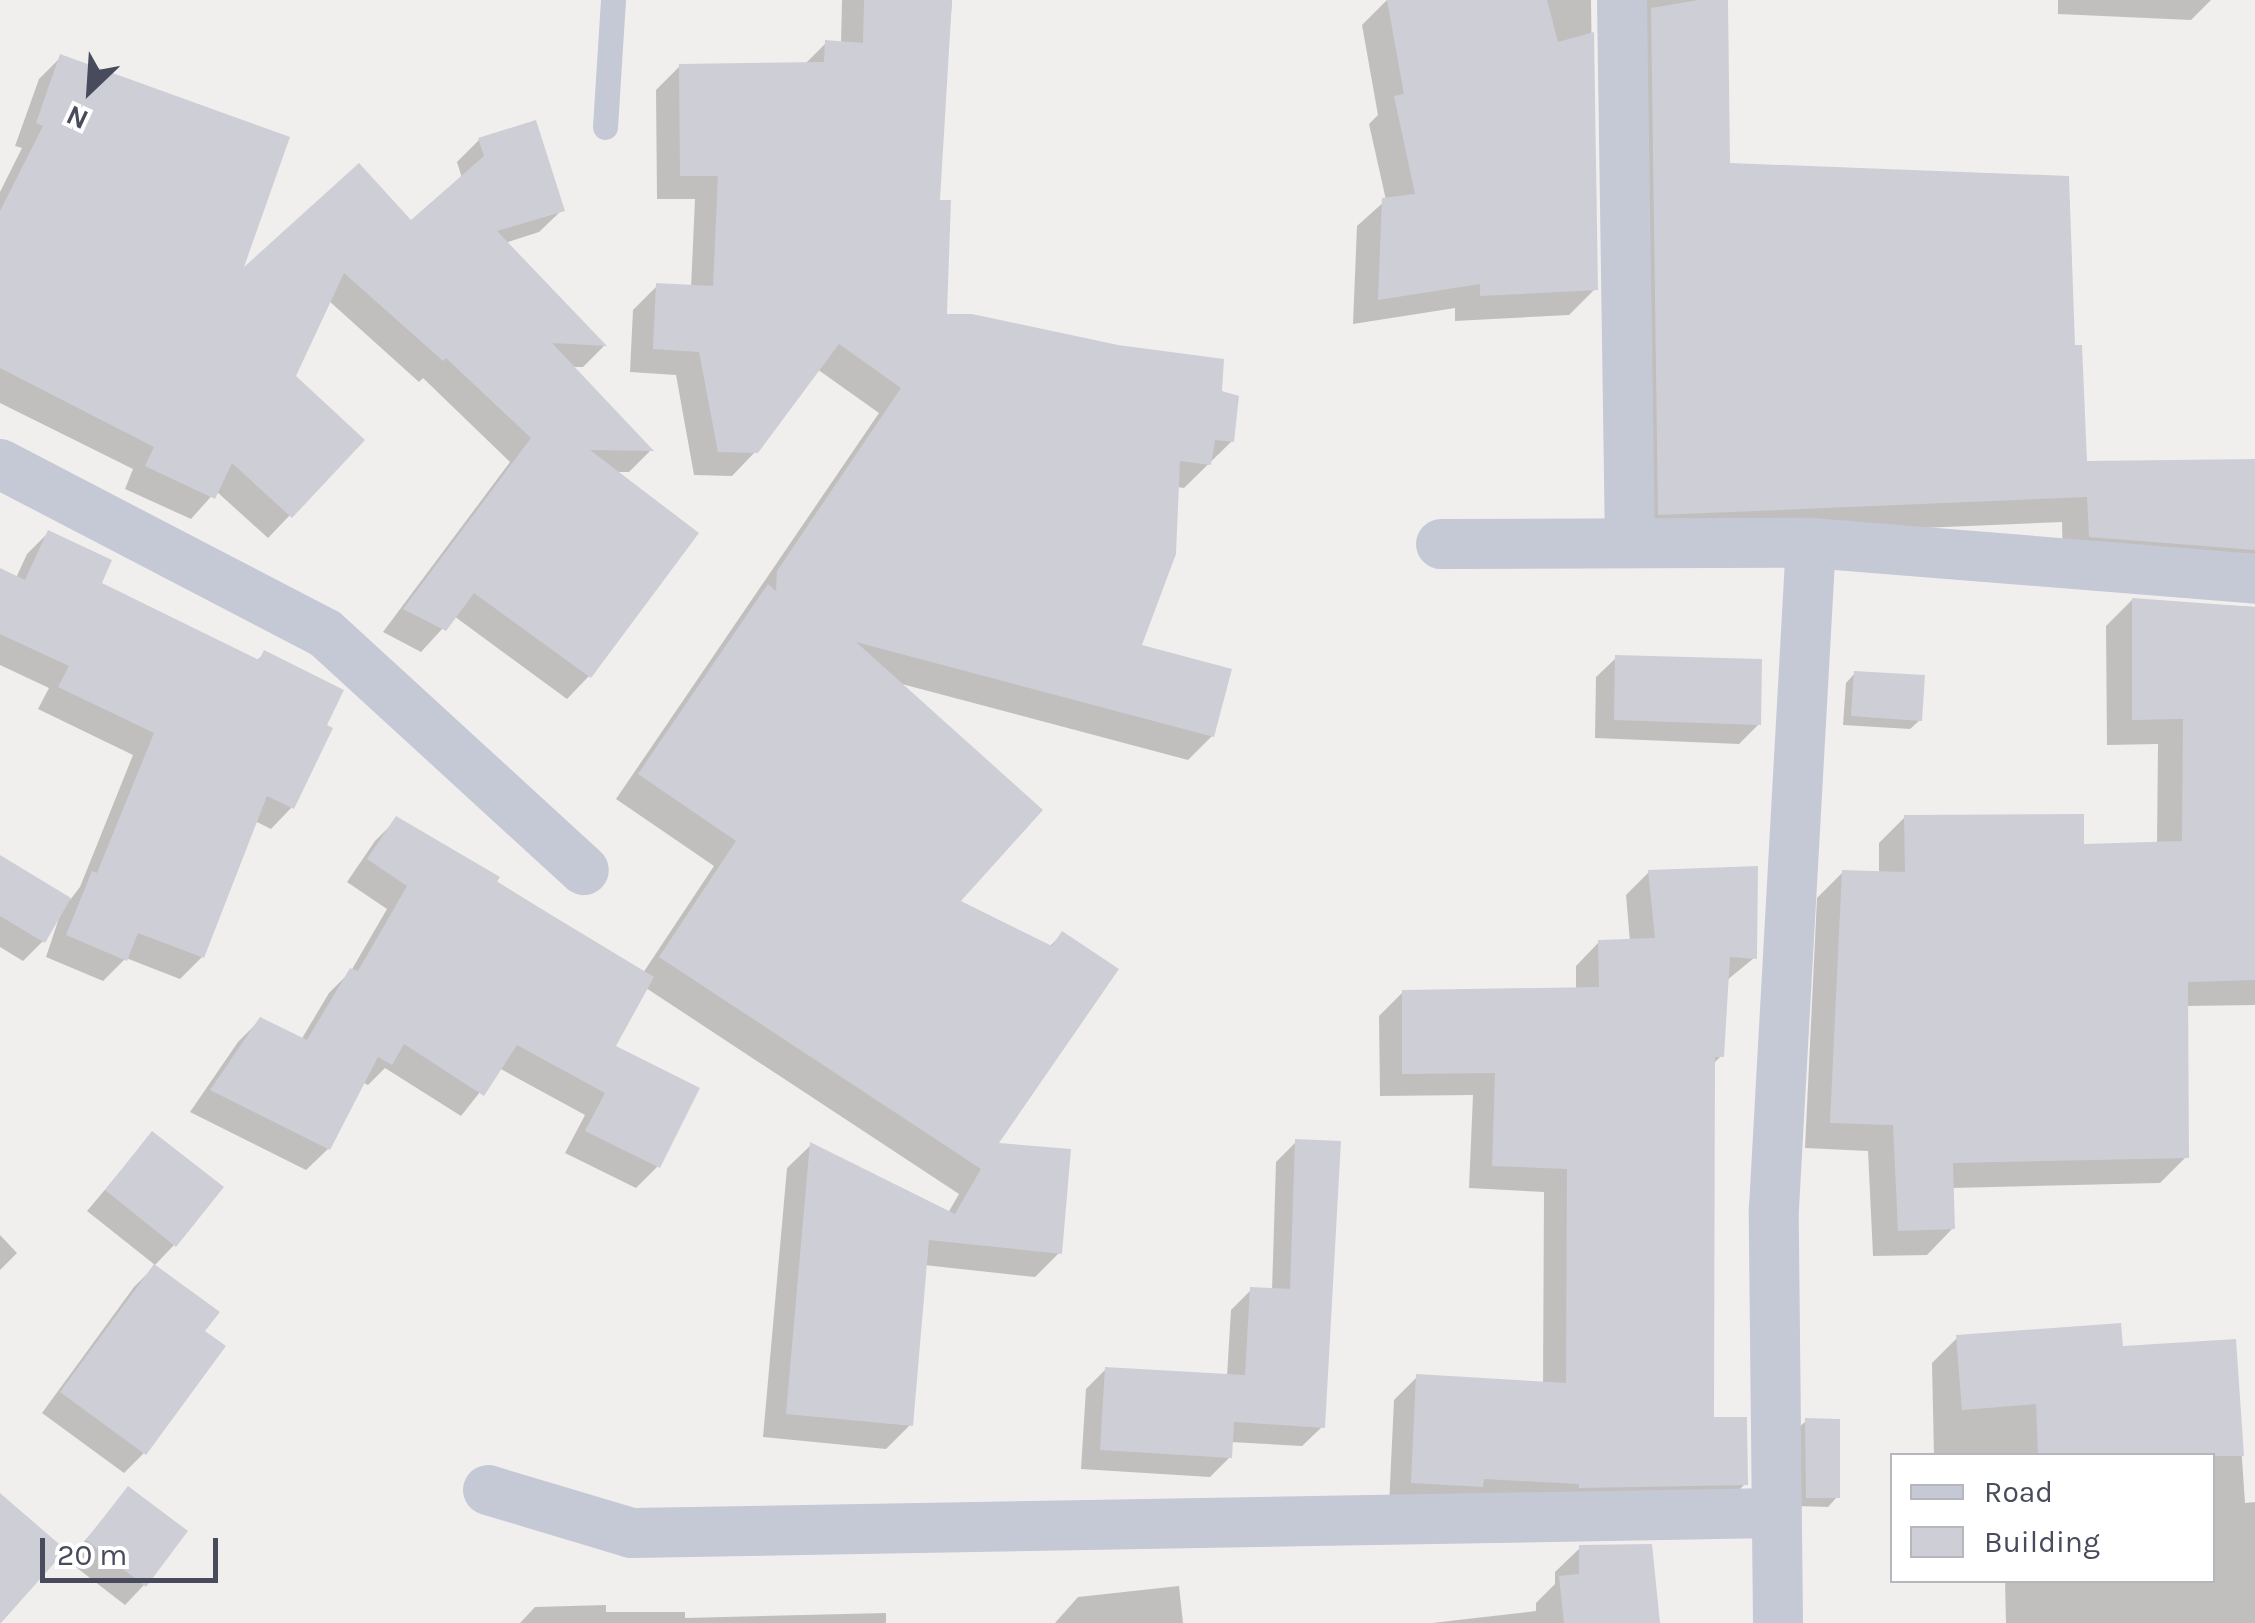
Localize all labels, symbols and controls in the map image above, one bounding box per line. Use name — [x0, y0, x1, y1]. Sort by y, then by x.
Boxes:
north arrow — [40, 40, 140, 140]
text: N — [61, 98, 93, 137]
legend — [1890, 1453, 2215, 1583]
text: Road — [1984, 1474, 2053, 1510]
scale bar — [45, 1518, 222, 1580]
text: Building — [1984, 1524, 2100, 1560]
text: 20 m — [57, 1537, 127, 1573]

